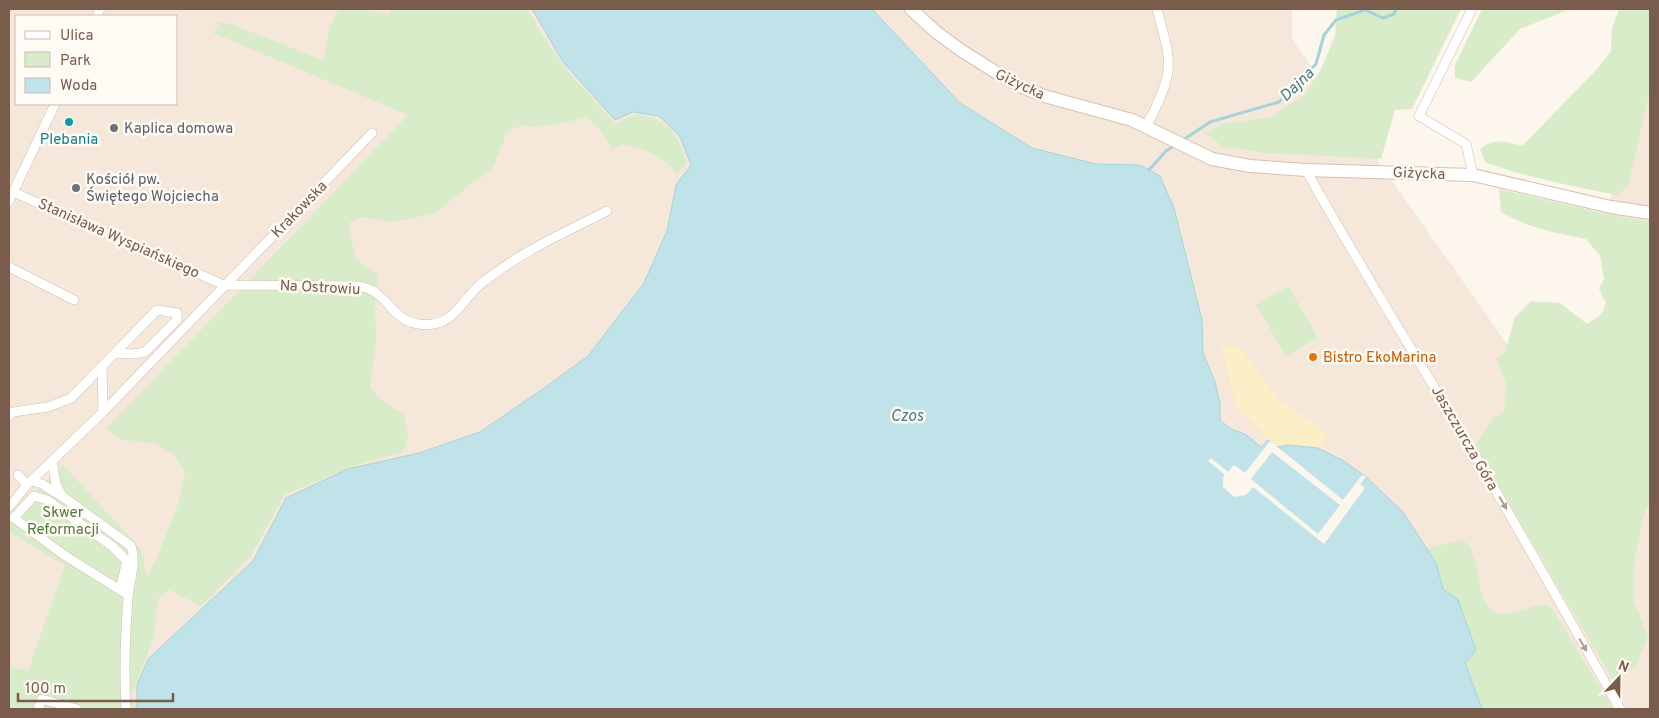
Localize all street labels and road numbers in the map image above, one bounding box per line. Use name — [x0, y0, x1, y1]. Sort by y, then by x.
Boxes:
street label: Giżycka — [992, 66, 1047, 105]
street label: Giżycka — [1392, 164, 1446, 185]
street label: Krakowska — [268, 177, 332, 243]
street label: Stanisława Wyspiańskiego — [35, 195, 202, 284]
street label: Na Ostrowiu — [279, 277, 361, 300]
street label: Jaszczurcza Góra — [1426, 383, 1501, 495]

